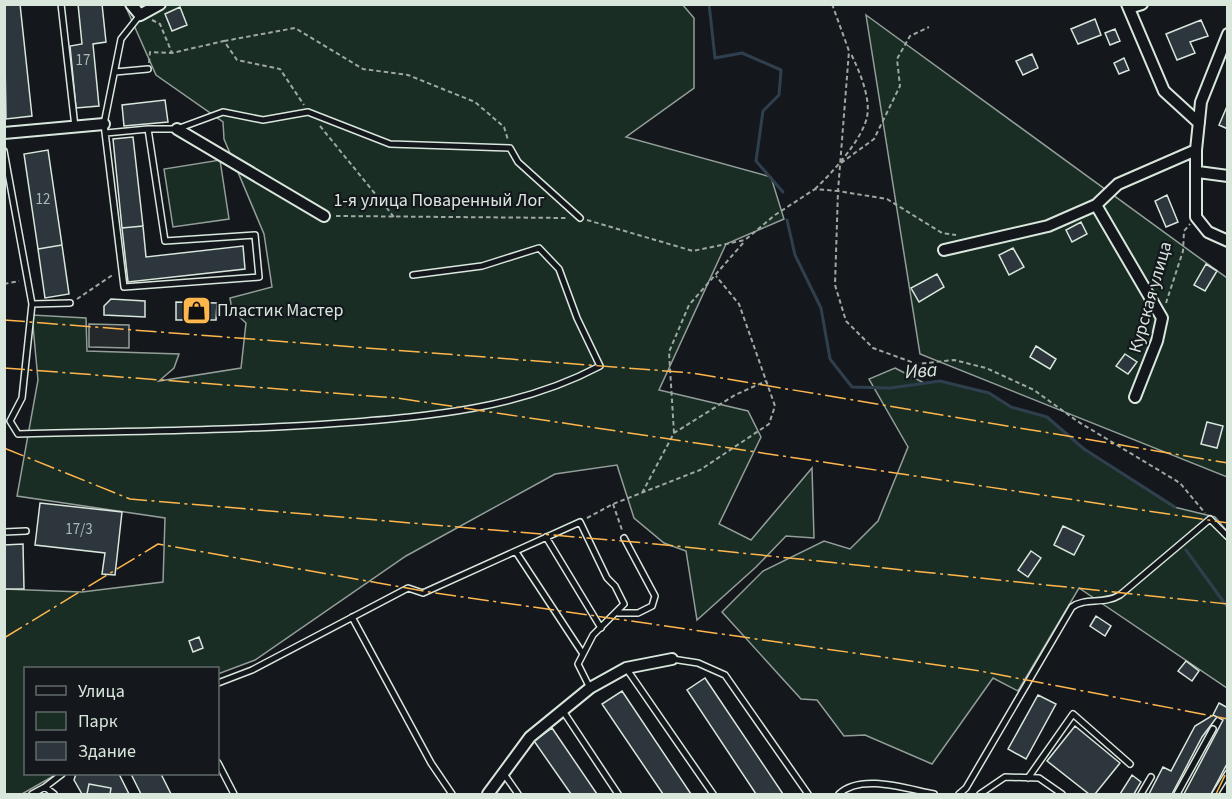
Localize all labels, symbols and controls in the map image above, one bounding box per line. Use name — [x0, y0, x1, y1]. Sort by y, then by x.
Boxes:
house number: 17 — [76, 50, 90, 71]
street label: 1-я улица Поваренный Лог — [333, 188, 545, 213]
house number: 12 — [36, 189, 50, 210]
street label: Курская улица — [1123, 239, 1178, 356]
shop icon: Пластик Мастер — [180, 294, 212, 326]
place label: Пластик Мастер — [217, 298, 343, 323]
water label: Ива — [904, 356, 939, 386]
house number: 17/3 — [65, 519, 93, 540]
legend — [24, 667, 219, 775]
text: Улица — [78, 679, 125, 704]
text: Парк — [78, 709, 118, 734]
text: Здание — [78, 739, 136, 764]

